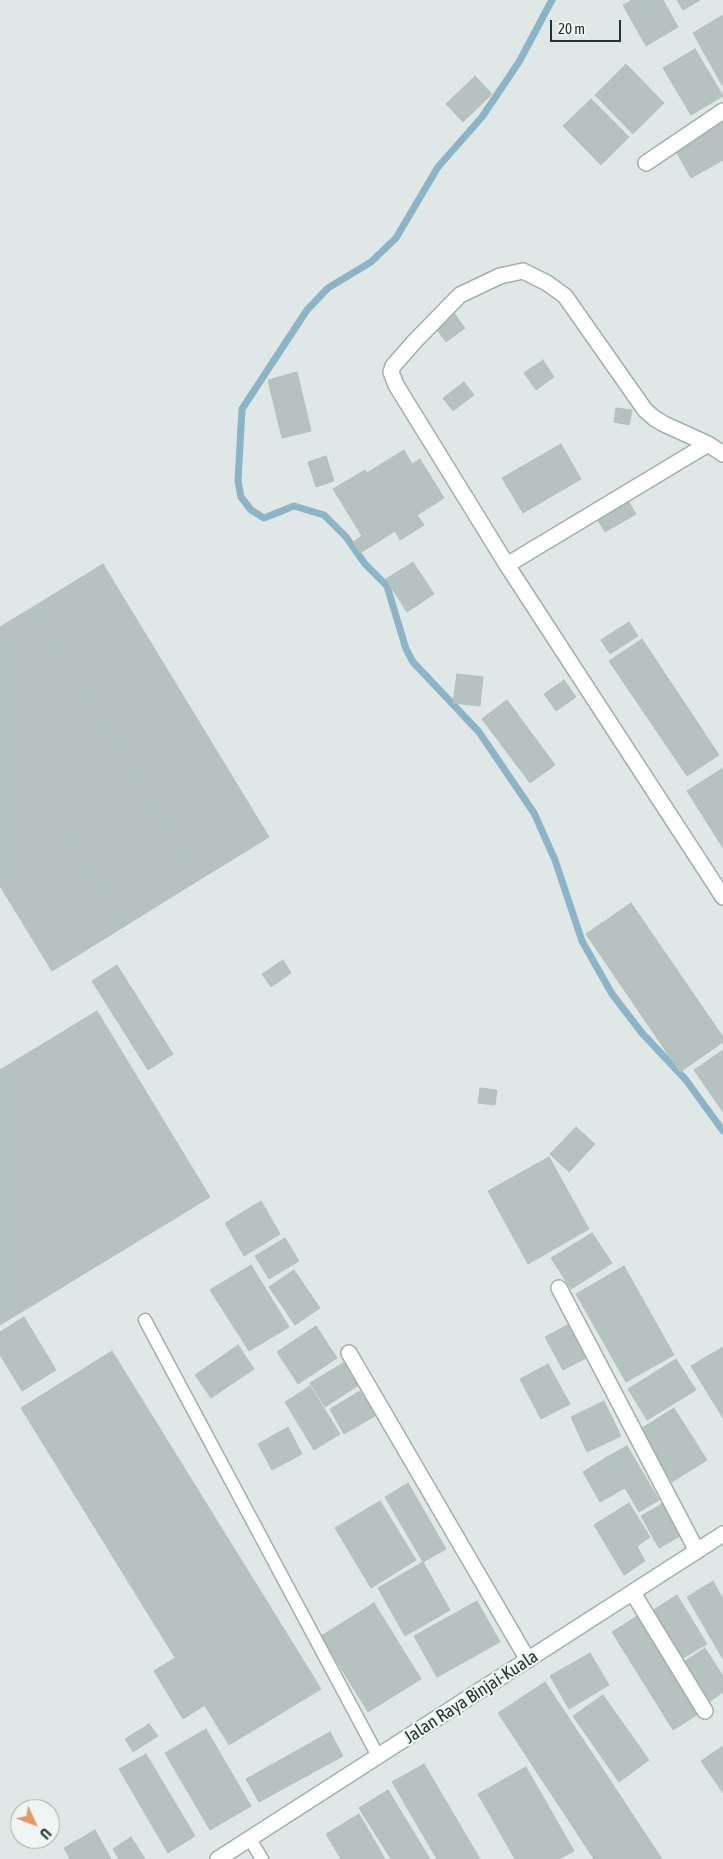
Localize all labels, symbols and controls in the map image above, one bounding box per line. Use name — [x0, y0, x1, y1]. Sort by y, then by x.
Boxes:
scale bar — [553, 10, 624, 42]
text: 20 m — [558, 20, 585, 37]
street label: Jalan Raya Binjai-Kuala — [400, 1646, 542, 1748]
north arrow — [10, 1799, 60, 1849]
text: U — [37, 1825, 54, 1842]

